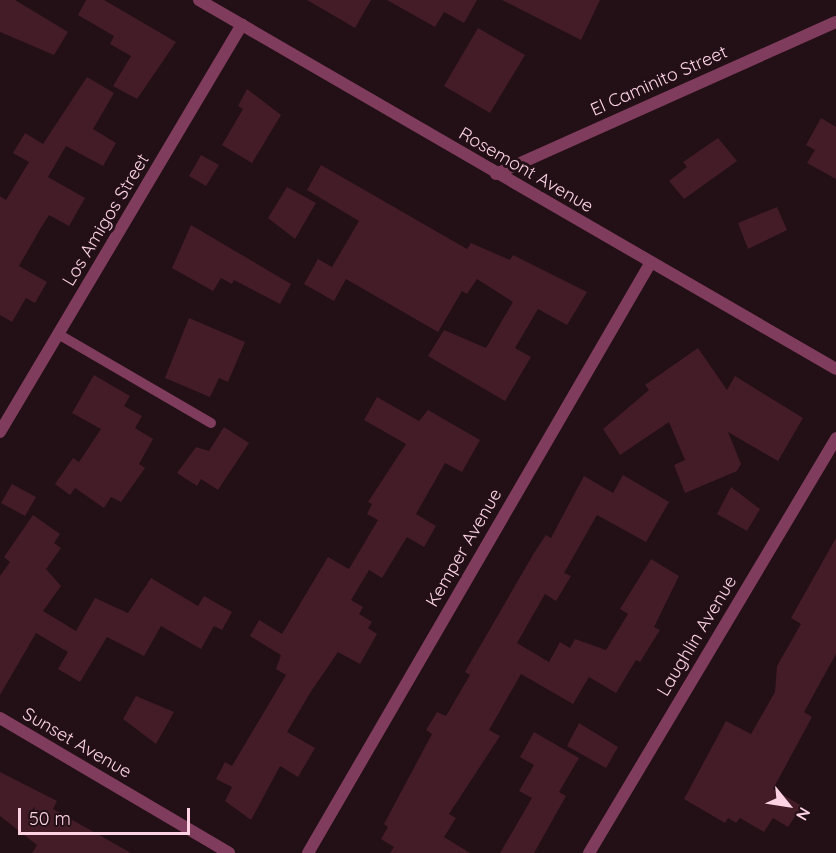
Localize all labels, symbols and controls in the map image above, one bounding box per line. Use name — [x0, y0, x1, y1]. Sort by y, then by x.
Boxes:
street label: El Caminito Street — [587, 41, 731, 121]
street label: Rosemont Avenue — [455, 123, 597, 217]
street label: Los Amigos Street — [58, 150, 154, 290]
street label: Kemper Avenue — [421, 485, 507, 611]
street label: Laughlin Avenue — [653, 572, 741, 700]
street label: Sunset Avenue — [19, 703, 135, 783]
north arrow — [758, 775, 818, 835]
scale bar — [21, 796, 194, 834]
text: N — [792, 804, 815, 824]
text: 50 m — [29, 807, 71, 830]

